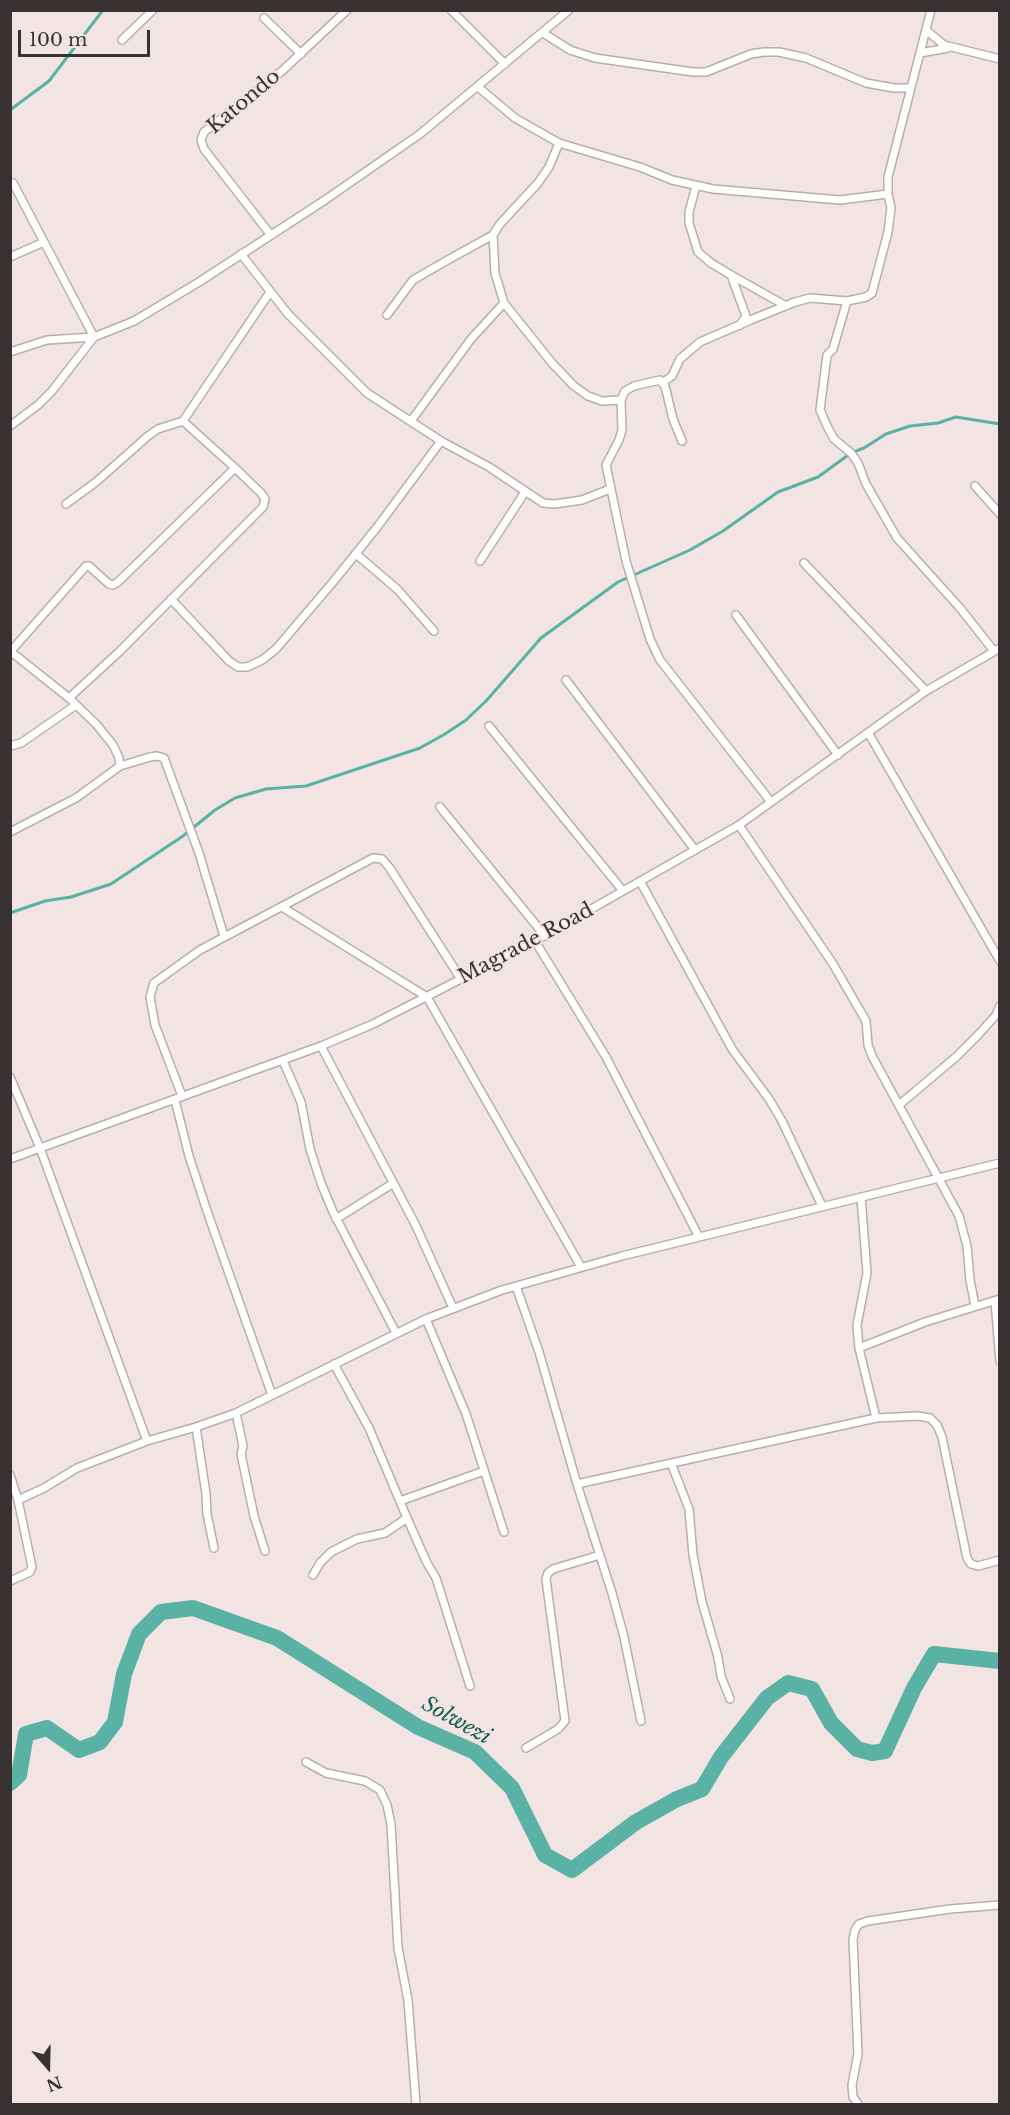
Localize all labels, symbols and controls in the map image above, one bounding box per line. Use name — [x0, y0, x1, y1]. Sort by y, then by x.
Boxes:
scale bar — [21, 18, 153, 56]
text: 100 m — [29, 29, 87, 51]
street label: Katondo — [203, 65, 285, 139]
street label: Magrade Road — [454, 898, 598, 990]
water label: Solwezi — [417, 1692, 495, 1750]
north arrow — [18, 2037, 78, 2097]
text: N — [44, 2072, 65, 2096]

